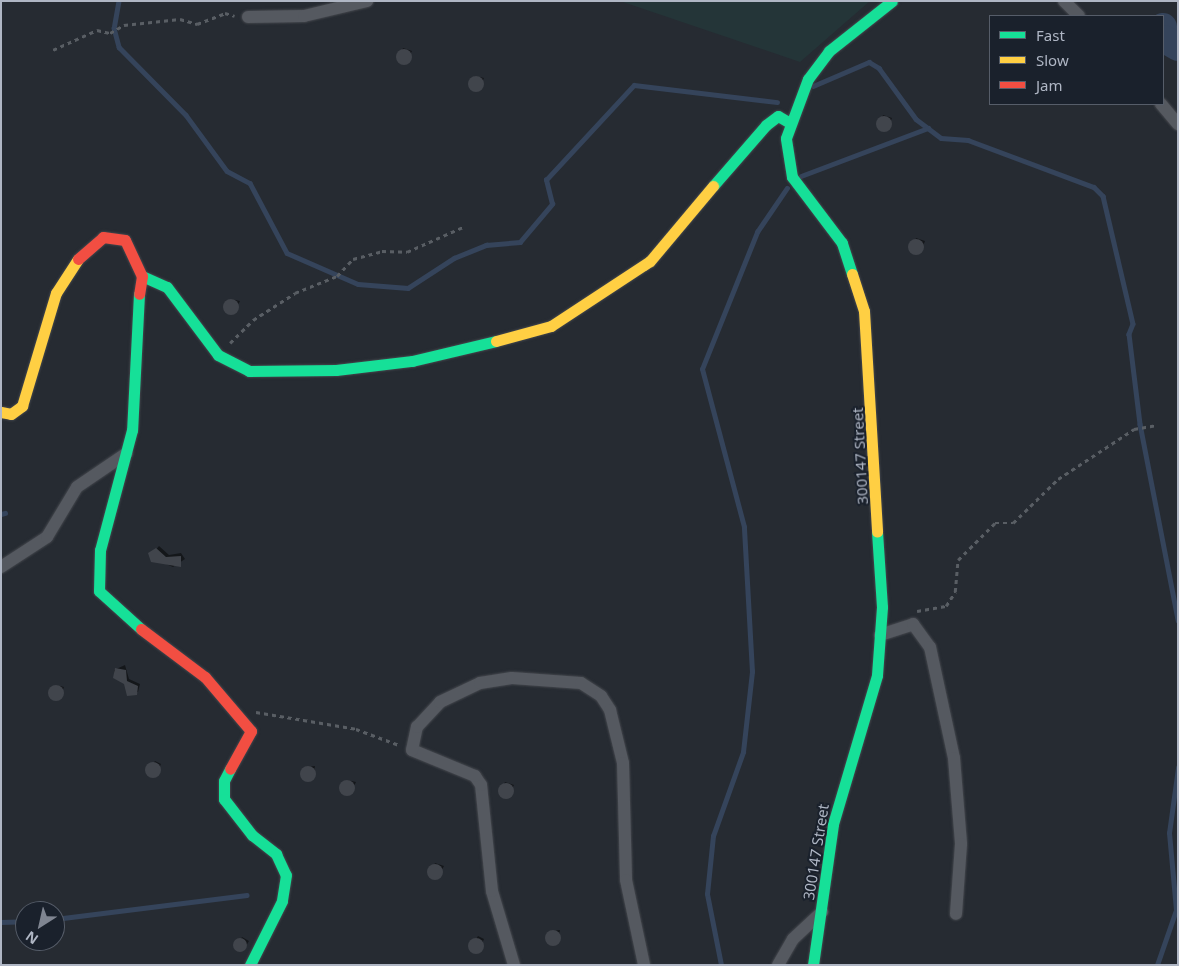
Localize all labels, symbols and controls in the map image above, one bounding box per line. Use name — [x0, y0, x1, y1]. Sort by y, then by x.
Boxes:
legend — [989, 15, 1164, 105]
text: Fast — [1036, 25, 1065, 45]
text: Slow — [1036, 50, 1069, 70]
text: Jam — [1036, 75, 1063, 95]
street label: 300147 Street — [848, 407, 872, 505]
street label: 300147 Street — [800, 803, 832, 901]
north arrow — [15, 901, 65, 951]
text: N — [22, 927, 42, 949]

